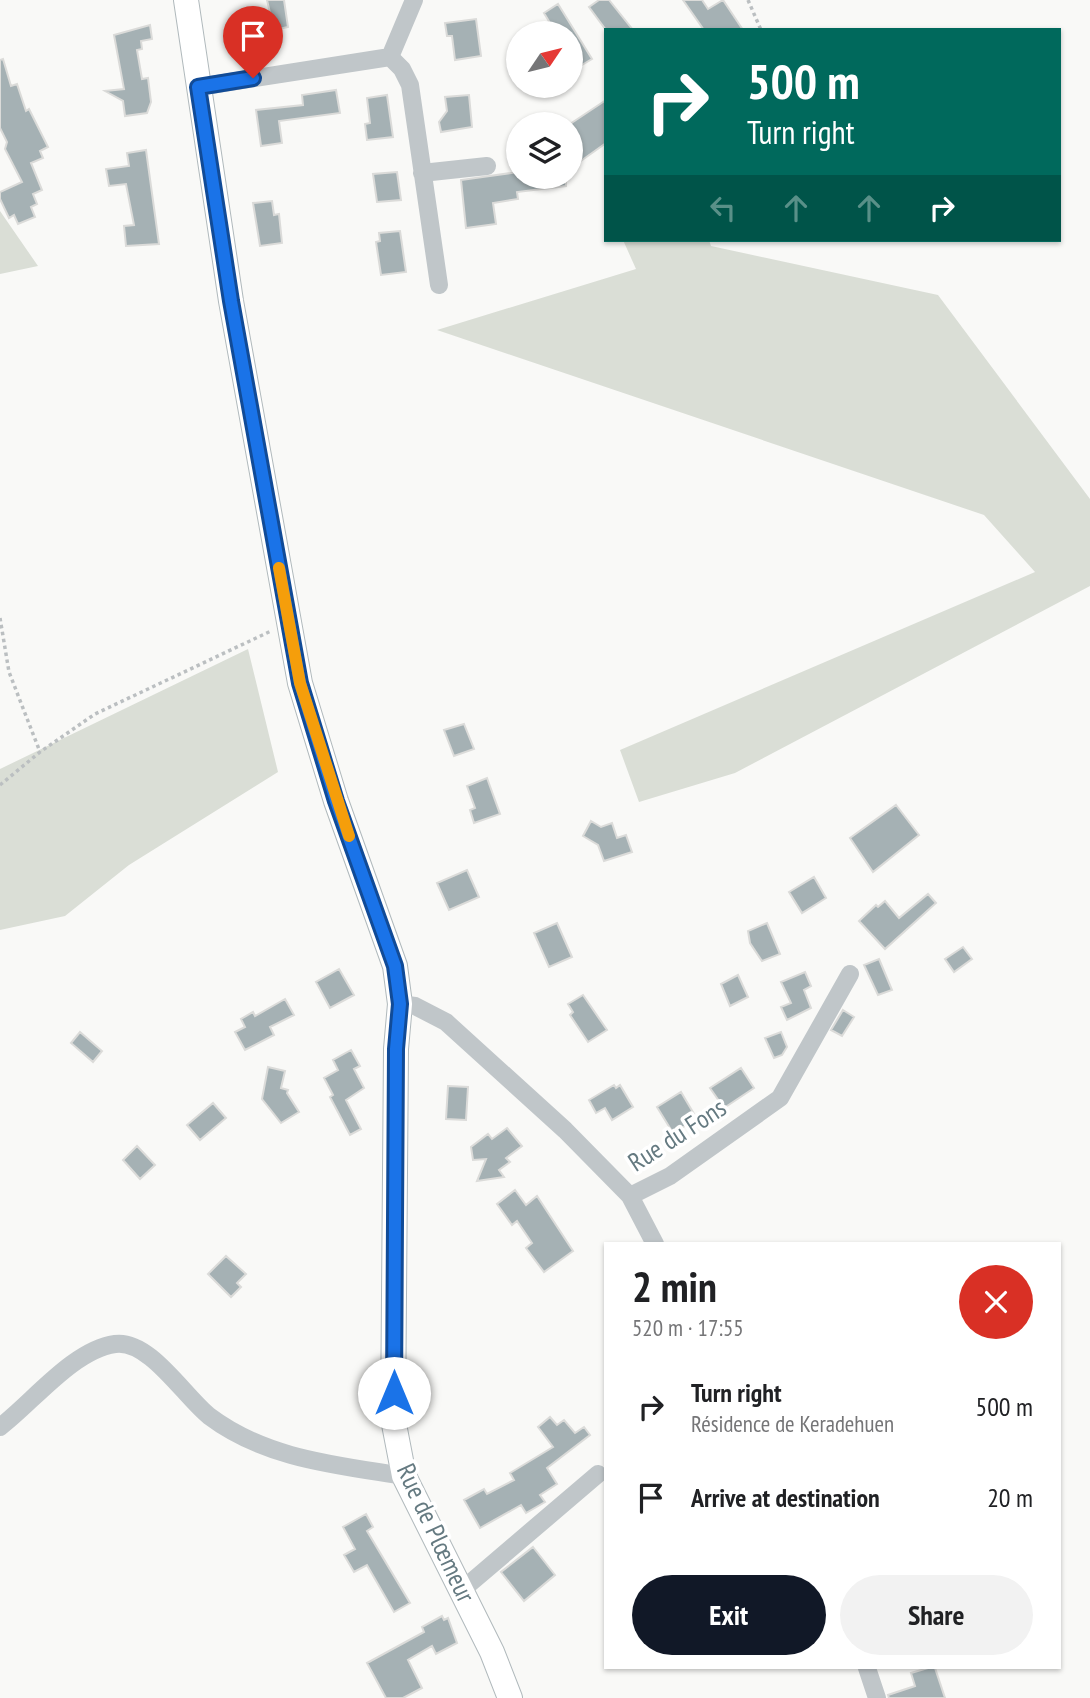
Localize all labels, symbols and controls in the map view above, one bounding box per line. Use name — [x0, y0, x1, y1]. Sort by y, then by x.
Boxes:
pin — [223, 6, 283, 78]
icon: arrive — [234, 17, 272, 55]
north arrow — [506, 21, 583, 98]
map controls — [506, 21, 583, 189]
text: 500 m — [747, 49, 860, 113]
icon: right — [632, 56, 723, 147]
text: Turn right — [747, 111, 855, 153]
button: layers — [506, 112, 583, 189]
icon: left — [704, 189, 742, 227]
icon: ahead — [777, 189, 815, 227]
icon: ahead — [850, 189, 888, 227]
icon: right — [923, 189, 961, 227]
street label: Rue du Fons — [622, 1091, 732, 1178]
text: 2 min — [632, 1259, 717, 1314]
button: close — [959, 1265, 1033, 1339]
text: 520 m · 17:55 — [632, 1313, 744, 1342]
position arrow — [357, 1356, 431, 1430]
text: Turn right — [691, 1376, 782, 1409]
icon: right — [632, 1388, 670, 1426]
text: 500 m — [975, 1390, 1033, 1423]
text: Résidence de Keradehuen — [691, 1409, 894, 1438]
street label: Rue de Plœmeur — [390, 1458, 483, 1607]
icon: arrive — [632, 1479, 670, 1517]
text: Arrive at destination — [691, 1481, 880, 1514]
text: 20 m — [987, 1481, 1033, 1514]
button: Exit — [632, 1575, 826, 1655]
button: Share — [840, 1575, 1033, 1655]

